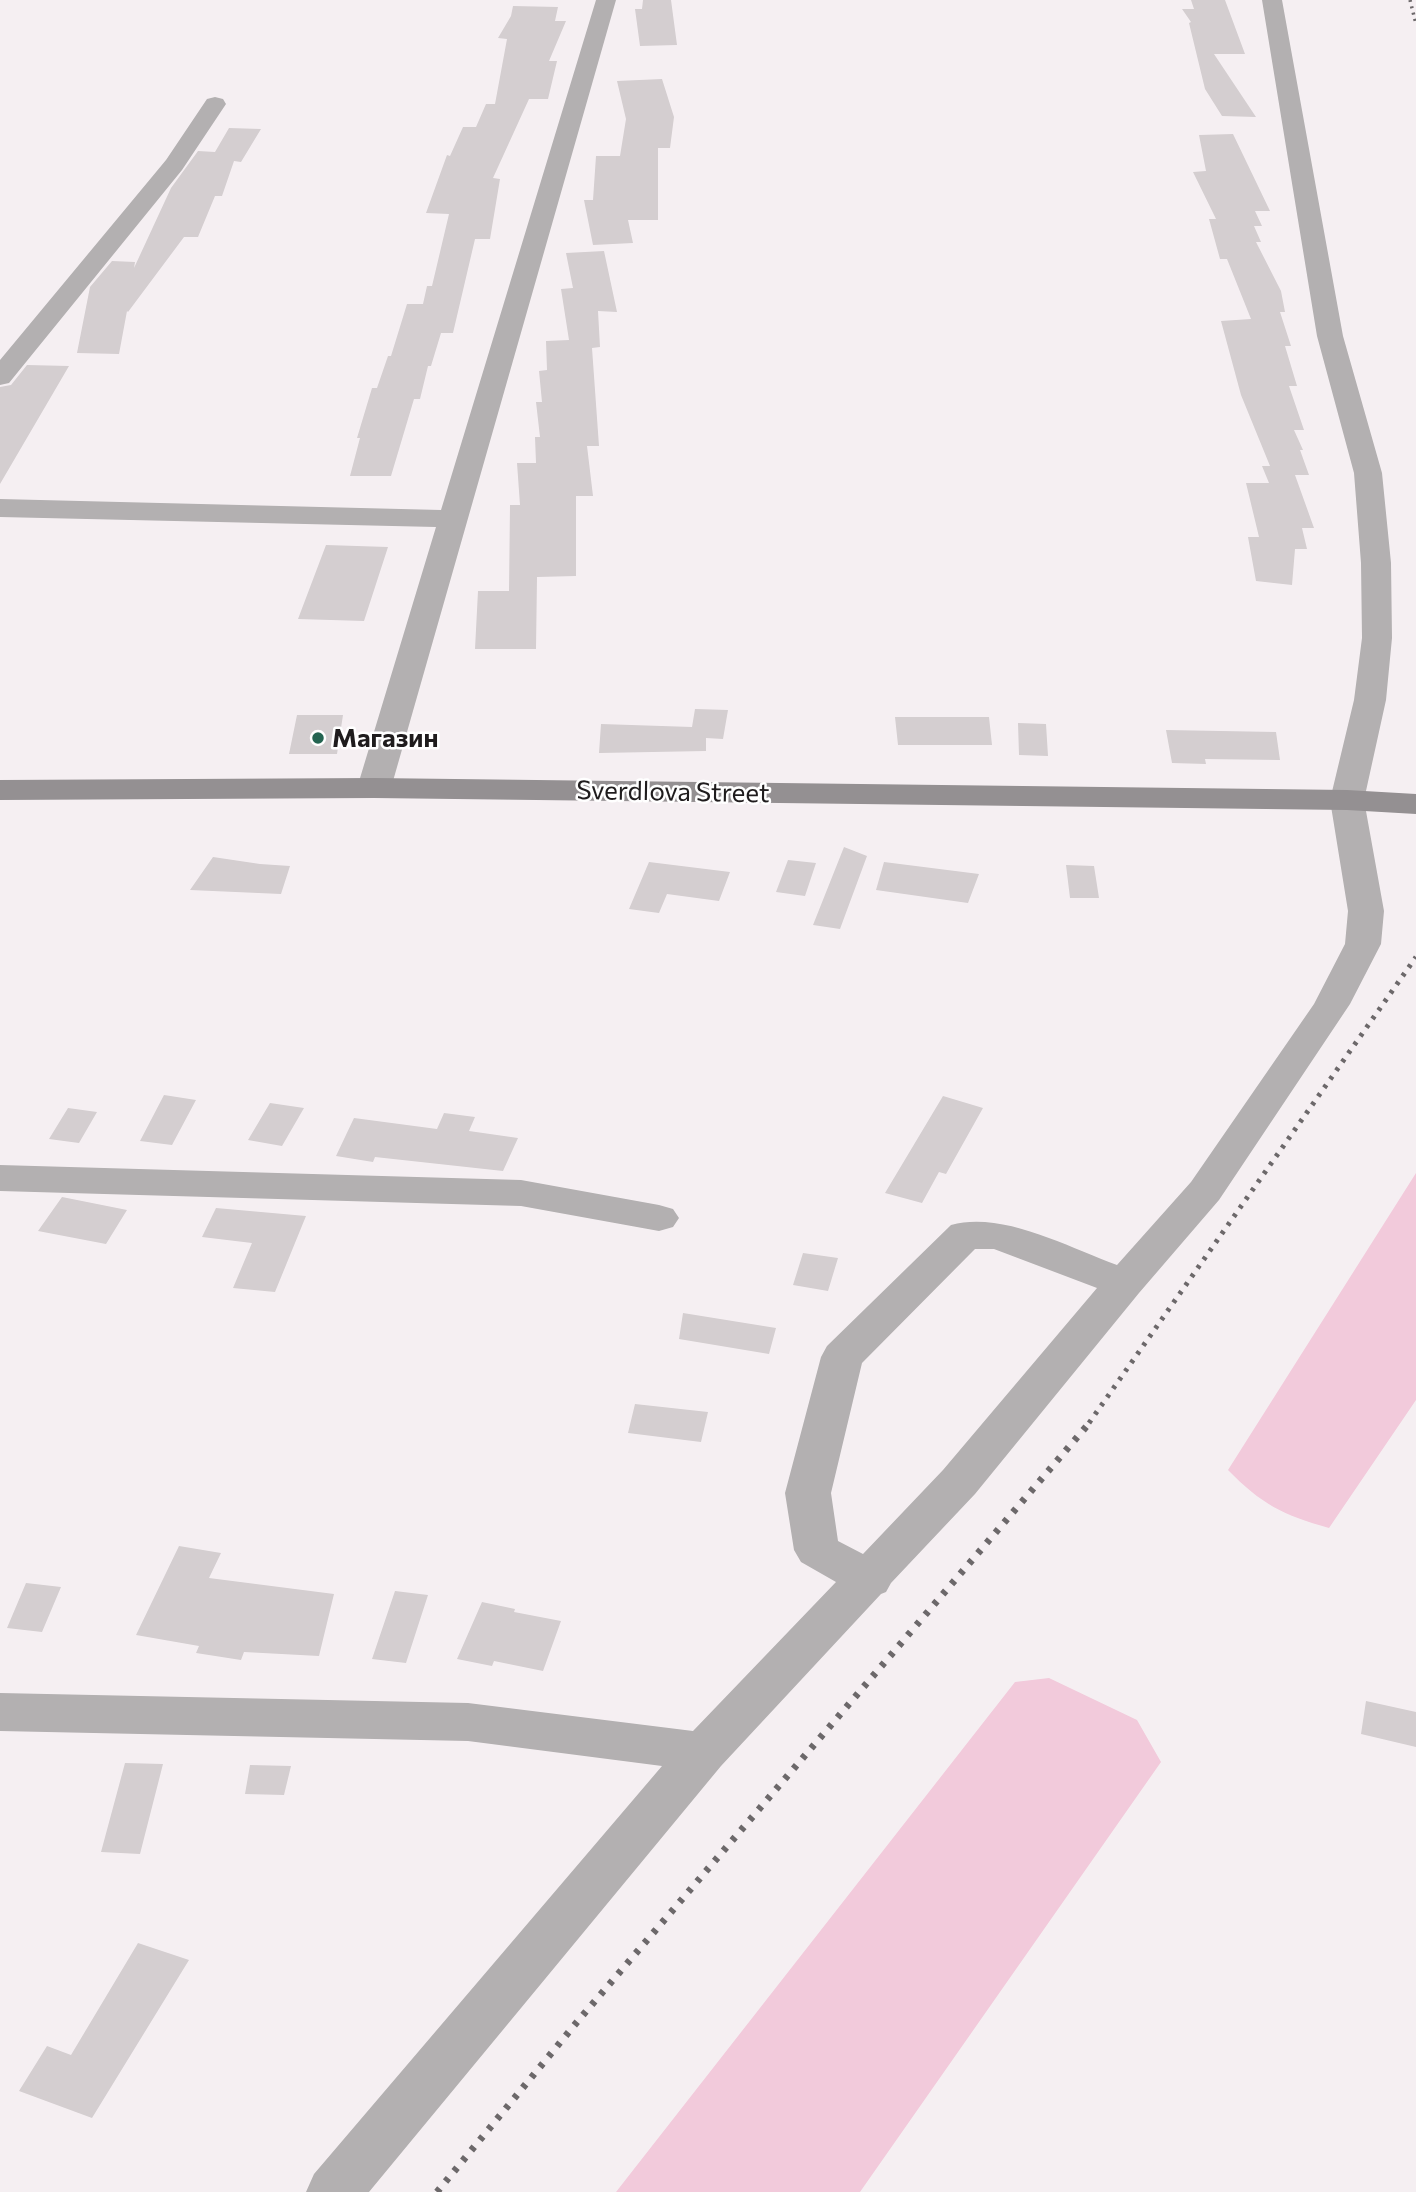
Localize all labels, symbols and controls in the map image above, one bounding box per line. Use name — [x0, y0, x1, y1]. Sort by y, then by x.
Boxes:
place label: Mагазин — [332, 722, 439, 754]
marker: Mагазин — [310, 730, 326, 746]
street label: Sverdlova Street — [576, 775, 770, 809]

